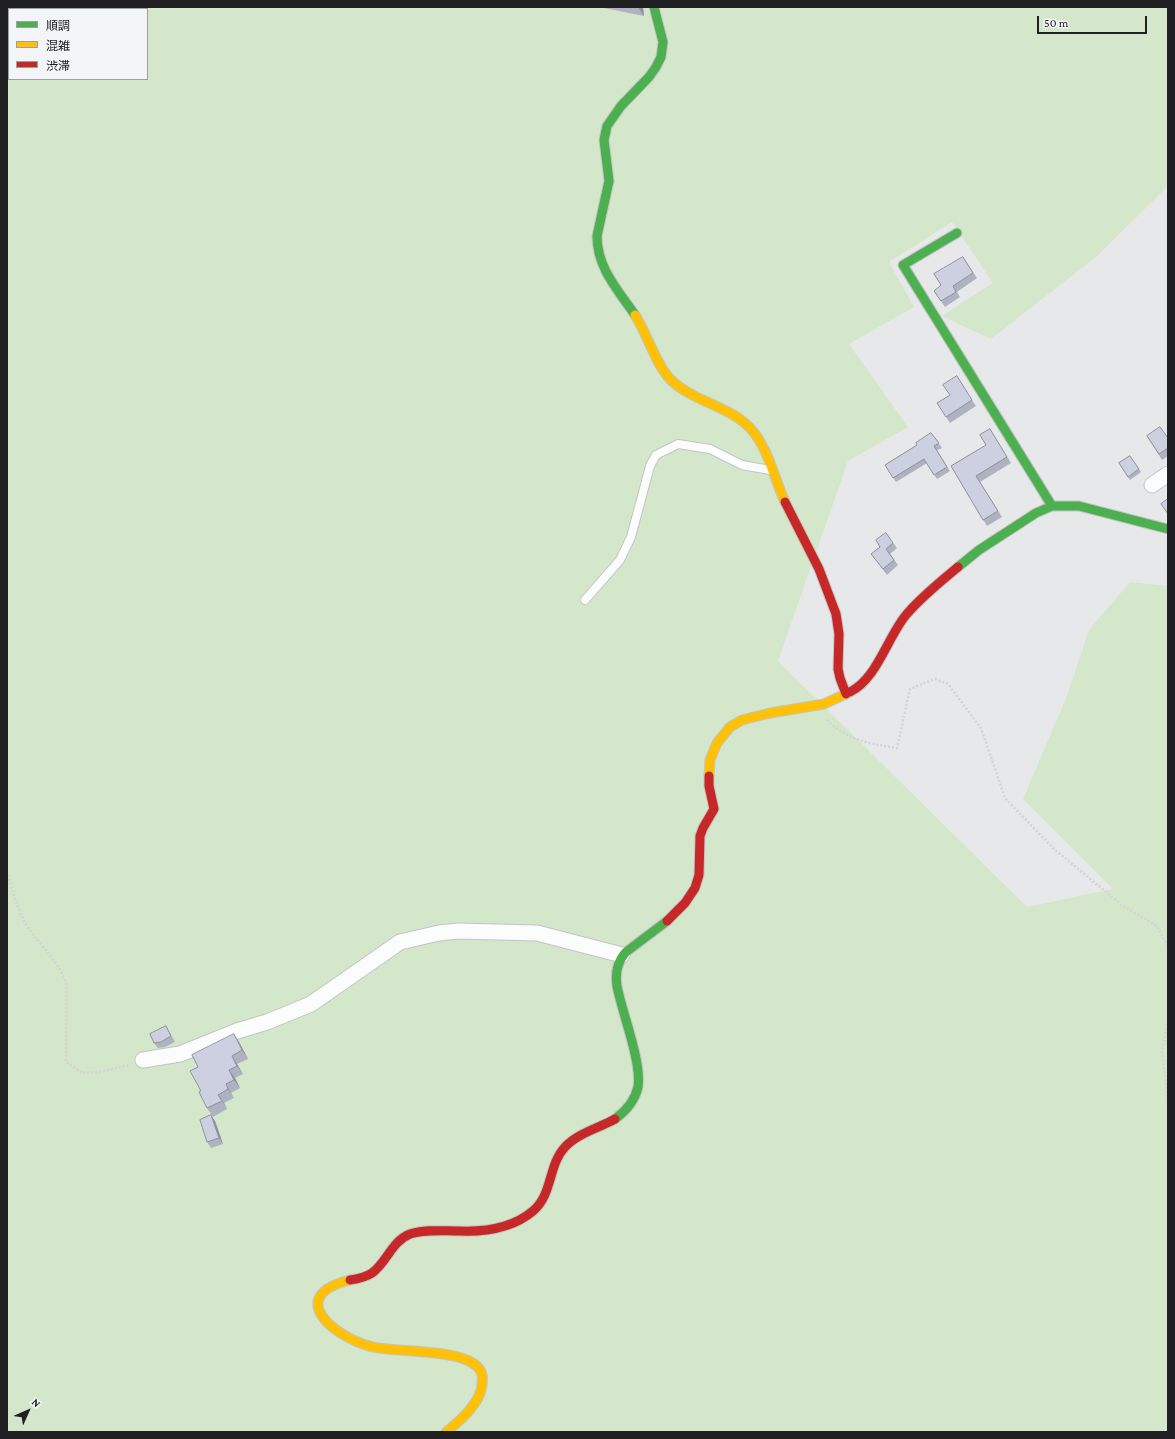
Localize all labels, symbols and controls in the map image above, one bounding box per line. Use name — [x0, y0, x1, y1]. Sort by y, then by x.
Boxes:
legend — [8, 8, 148, 80]
scale bar — [1039, 8, 1149, 34]
text: 50 m — [1044, 16, 1068, 30]
text: 順調 — [46, 19, 70, 33]
text: 混雑 — [46, 39, 70, 53]
text: 渋滞 — [46, 59, 70, 73]
north arrow — [8, 1391, 48, 1431]
text: N — [30, 1396, 43, 1409]

